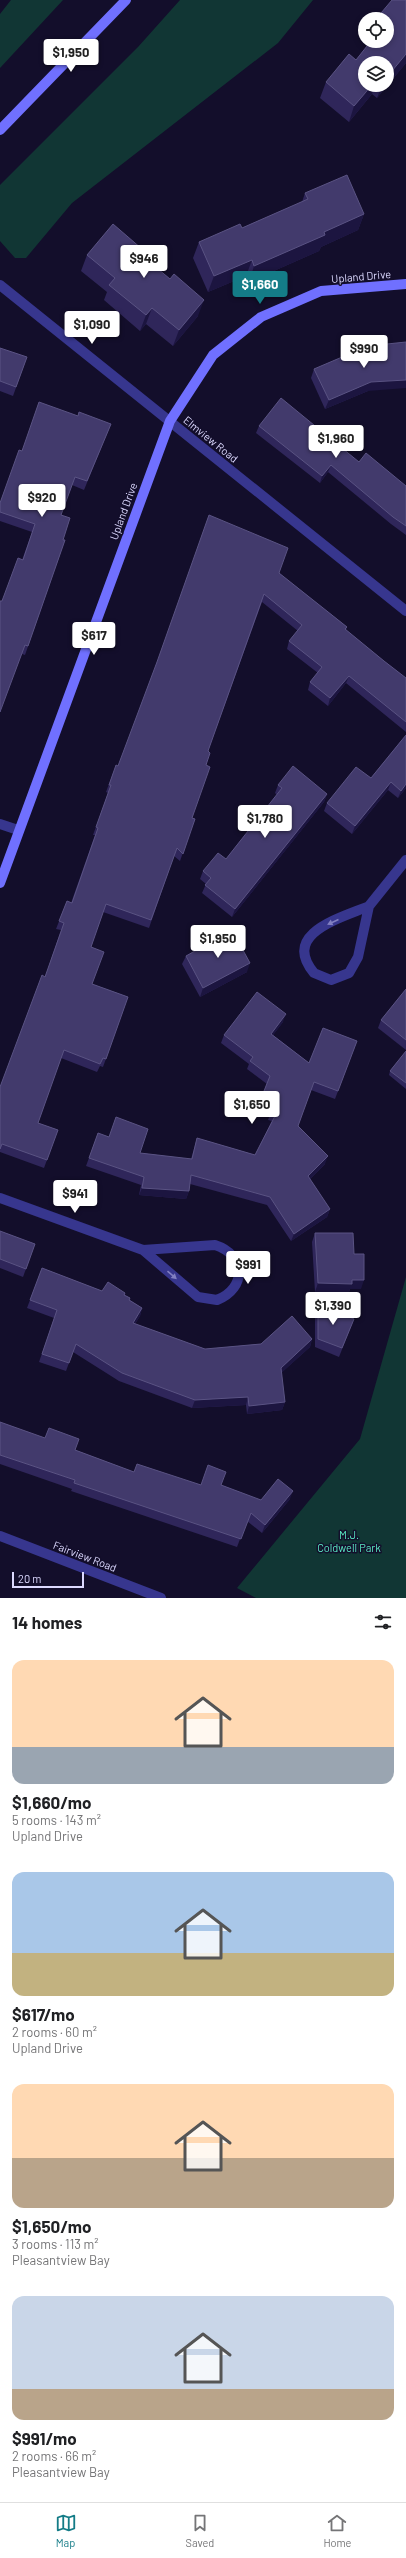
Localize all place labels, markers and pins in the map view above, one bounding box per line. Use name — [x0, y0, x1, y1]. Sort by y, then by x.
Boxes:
pin: $1,950 — [38, 39, 104, 73]
pin: $946 — [120, 245, 168, 279]
pin: $1,660 — [227, 271, 293, 305]
pin: $1,090 — [59, 311, 125, 345]
pin: $990 — [340, 335, 388, 369]
pin: $1,960 — [303, 425, 369, 459]
pin: $920 — [18, 484, 66, 518]
pin: $617 — [70, 622, 118, 656]
pin: $1,780 — [232, 805, 298, 839]
pin: $1,950 — [185, 925, 251, 959]
pin: $1,650 — [219, 1091, 285, 1125]
pin: $941 — [51, 1180, 99, 1214]
pin: $991 — [224, 1251, 272, 1285]
pin: $1,390 — [300, 1292, 366, 1326]

